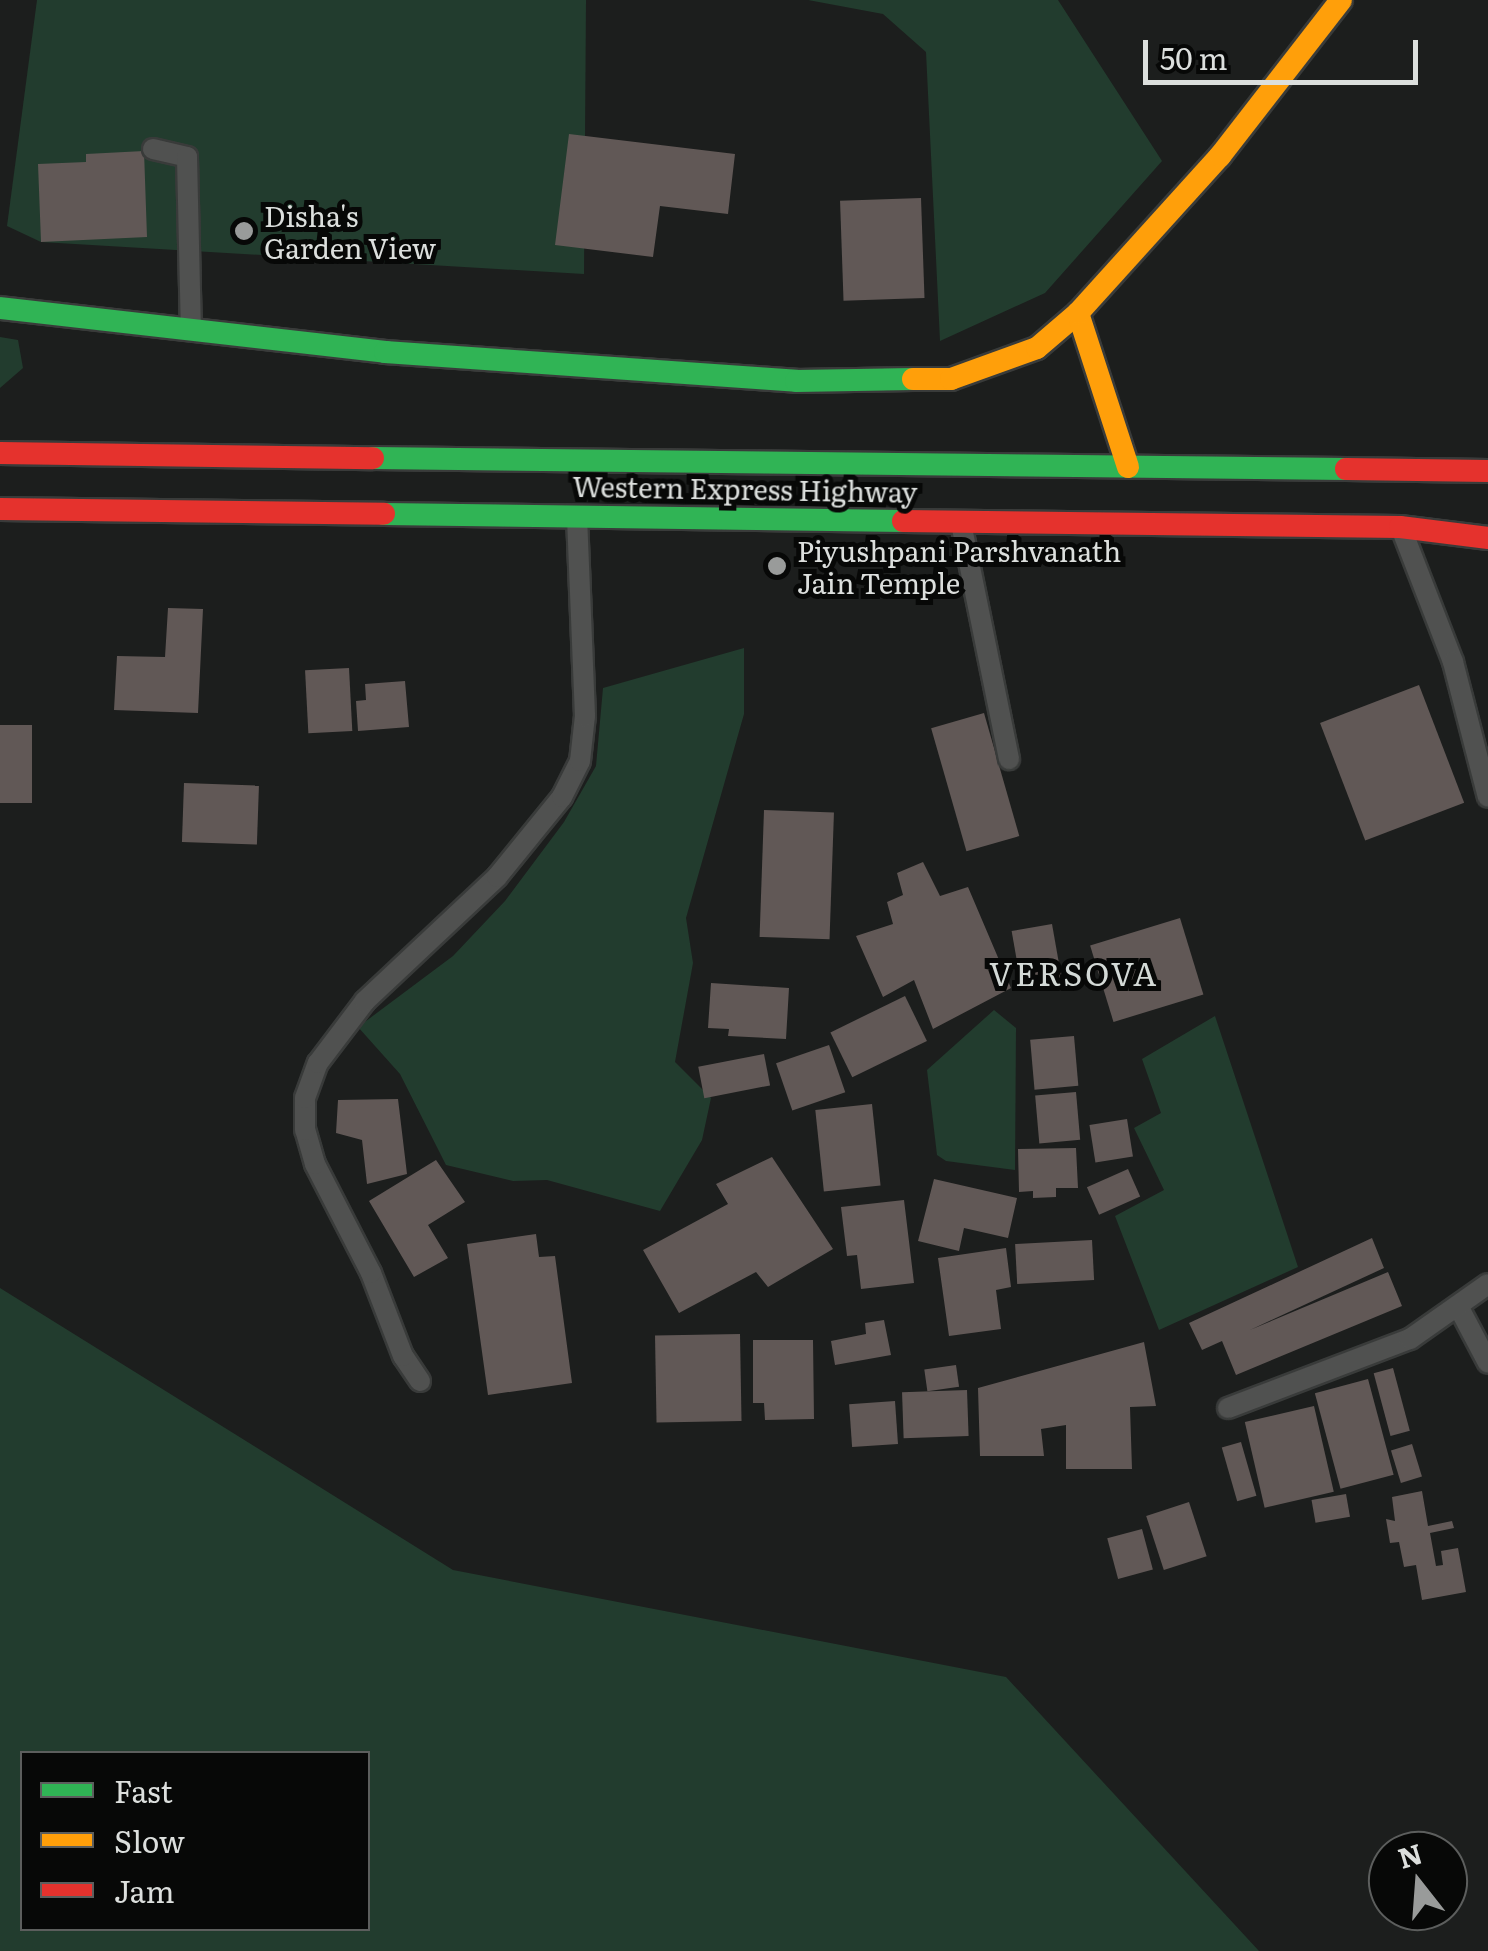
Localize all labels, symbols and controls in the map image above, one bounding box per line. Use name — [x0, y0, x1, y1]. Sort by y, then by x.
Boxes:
scale bar — [1148, 20, 1423, 82]
text: 50 m — [1160, 35, 1228, 79]
place label: Disha's Garden View — [264, 198, 436, 264]
marker: Disha's Garden View — [233, 220, 255, 242]
street label: Western Express Highway — [572, 468, 918, 508]
place label: Piyushpani Parshvanath Jain Temple — [797, 533, 1121, 599]
marker: Piyushpani Parshvanath Jain Temple — [766, 555, 788, 577]
district label: VERSOVA — [989, 953, 1159, 991]
legend — [20, 1751, 370, 1931]
text: Fast — [114, 1768, 173, 1812]
text: Slow — [114, 1818, 185, 1862]
north arrow — [1368, 1831, 1468, 1931]
text: N — [1392, 1831, 1427, 1878]
text: Jam — [114, 1868, 174, 1912]

